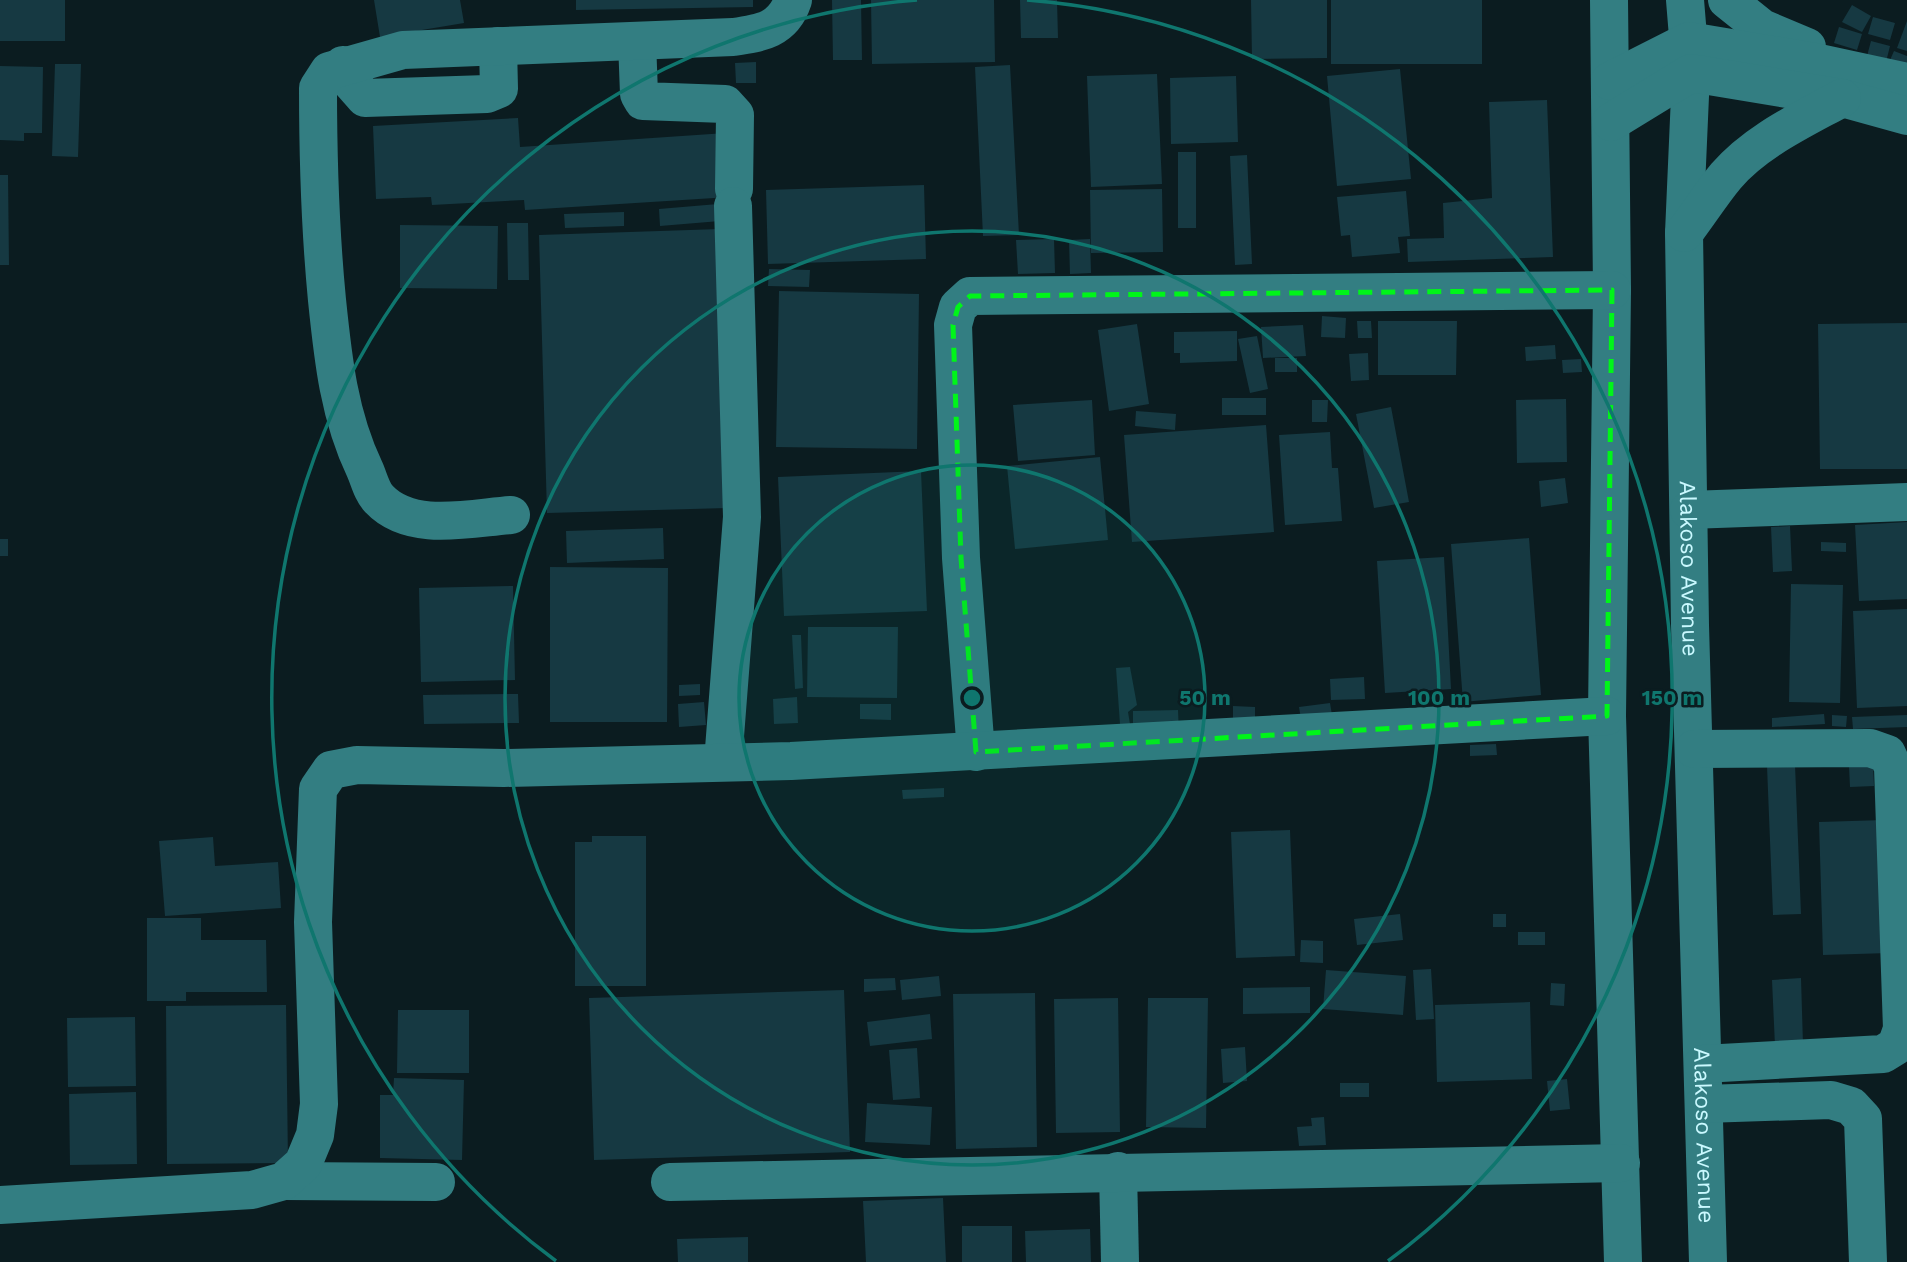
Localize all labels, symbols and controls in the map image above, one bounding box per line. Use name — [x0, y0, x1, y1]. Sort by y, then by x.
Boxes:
street label: Alakoso Avenue — [1674, 480, 1704, 657]
text: 50 m — [1179, 685, 1231, 710]
text: 100 m — [1408, 685, 1470, 710]
text: 150 m — [1642, 685, 1702, 710]
centre of rings — [960, 686, 984, 710]
street label: Alakoso Avenue — [1688, 1047, 1720, 1224]

